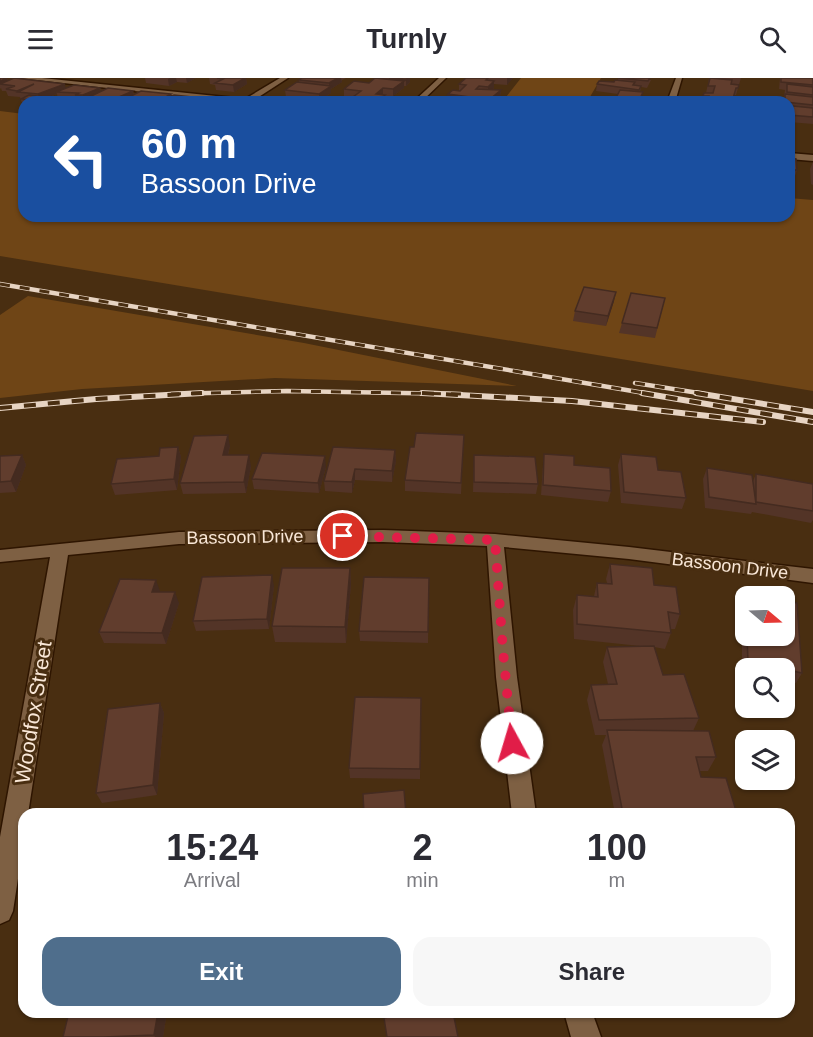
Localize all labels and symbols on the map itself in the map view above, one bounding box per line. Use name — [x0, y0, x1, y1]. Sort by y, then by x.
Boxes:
pin — [317, 510, 368, 561]
street label: Bassoon Drive — [186, 526, 304, 548]
street label: Bassoon Drive — [671, 549, 789, 583]
north arrow — [735, 586, 795, 646]
street label: Woodfox Street — [10, 639, 56, 785]
position arrow — [480, 711, 544, 775]

